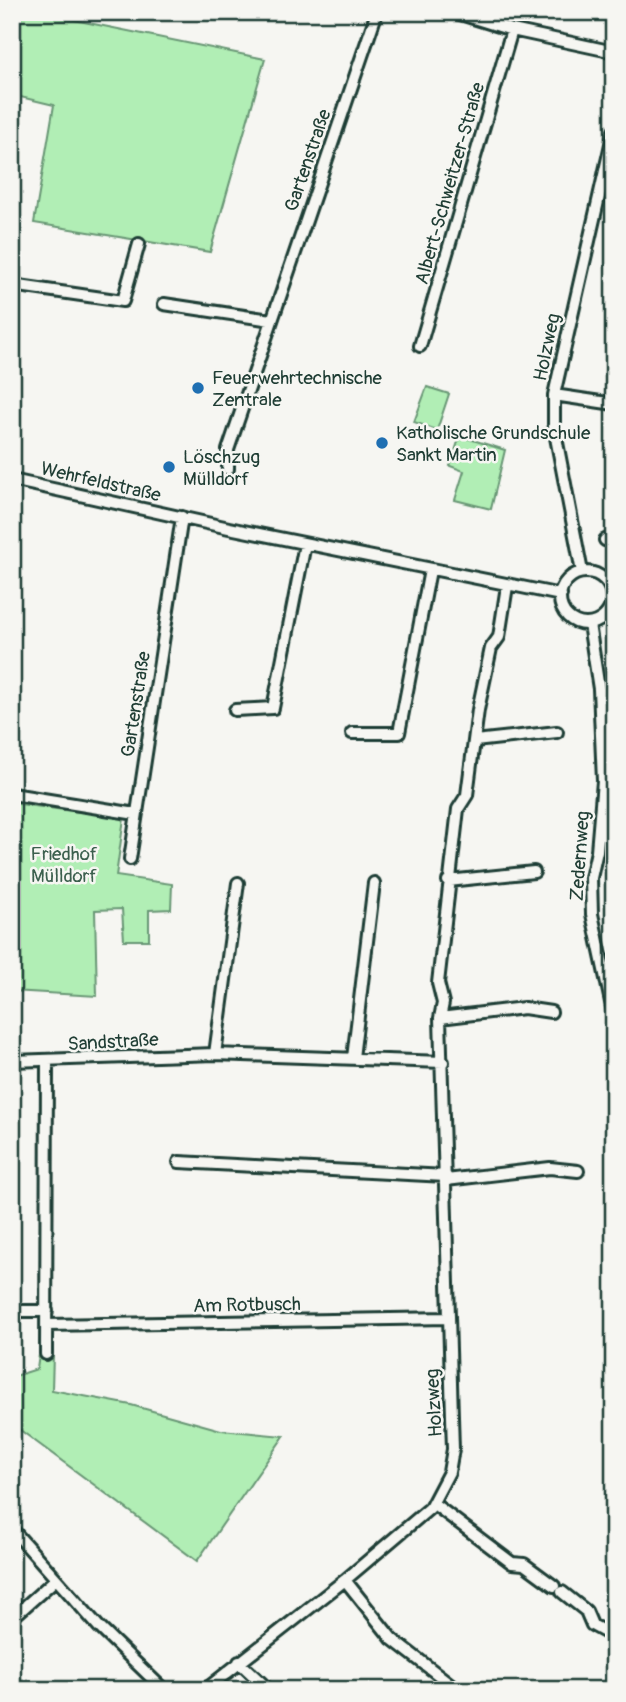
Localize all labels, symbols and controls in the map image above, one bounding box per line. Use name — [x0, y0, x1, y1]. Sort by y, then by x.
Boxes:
street label: Albert-Schweitzer-Straße — [410, 79, 490, 287]
street label: Gartenstraße — [279, 105, 337, 215]
street label: Holzweg — [528, 311, 566, 383]
place label: Feuerwehrtechnische Zentrale — [212, 366, 383, 412]
marker: Feuerwehrtechnische Zentrale — [190, 380, 206, 396]
place label: Katholische Grundschule Sankt Martin — [396, 421, 591, 467]
marker: Katholische Grundschule Sankt Martin — [374, 435, 390, 451]
place label: Löschzug Mülldorf — [183, 445, 260, 491]
street label: Wehrfeldstraße — [38, 456, 164, 508]
marker: Löschzug Mülldorf — [161, 459, 177, 475]
street label: Gartenstraße — [116, 649, 156, 759]
street label: Zedernweg — [565, 810, 595, 902]
park label: Friedhof Mülldorf — [30, 842, 98, 888]
street label: Sandstraße — [67, 1028, 160, 1056]
street label: Am Rotbusch — [193, 1292, 301, 1318]
street label: Holzweg — [420, 1368, 448, 1438]

